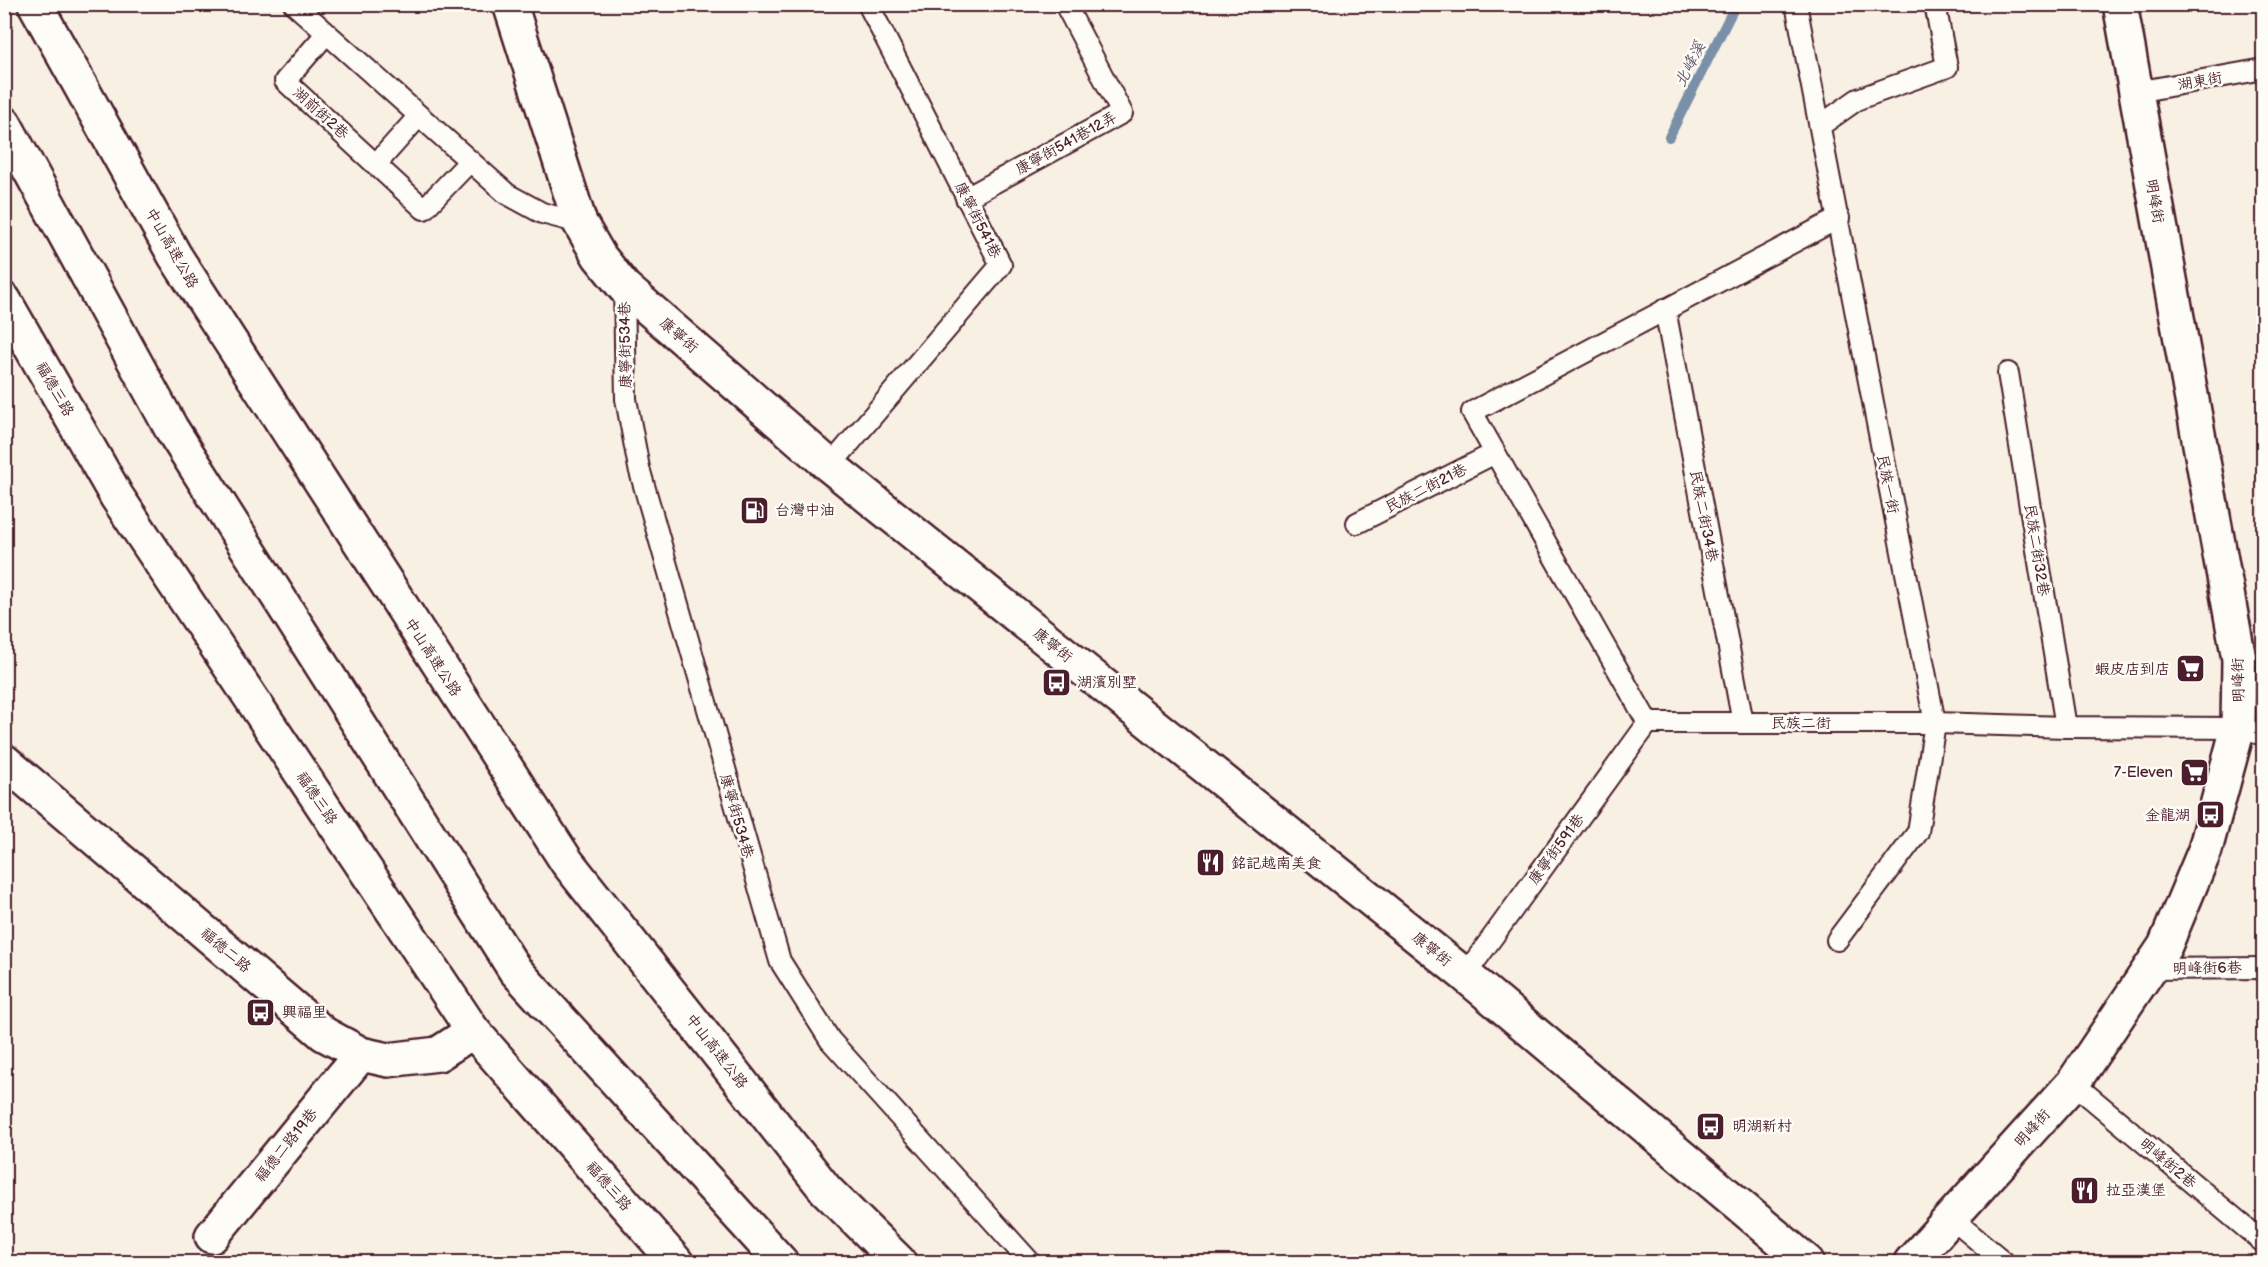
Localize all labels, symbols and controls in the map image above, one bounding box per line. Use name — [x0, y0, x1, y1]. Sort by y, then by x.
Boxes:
water label: 北峰溪 — [1671, 38, 1710, 90]
street label: 湖東街 — [2176, 68, 2224, 95]
street label: 湖前街2巷 — [289, 83, 353, 143]
street label: 康寧街541巷12弄 — [1012, 108, 1120, 179]
street label: 明峰街 — [2141, 177, 2168, 225]
street label: 康寧街541巷 — [950, 179, 1005, 262]
street label: 中山高速公路 — [141, 205, 202, 292]
street label: 康寧街534巷 — [615, 301, 636, 389]
street label: 康寧街 — [655, 313, 702, 357]
street label: 福德三路 — [31, 359, 78, 420]
street label: 民族一街 — [1872, 453, 1903, 515]
street label: 民族二街21巷 — [1382, 460, 1470, 517]
street label: 民族二街34巷 — [1685, 468, 1722, 564]
fuel station icon: 台灣中油 — [738, 494, 770, 526]
place label: 台灣中油 — [775, 501, 835, 520]
street label: 民族二街32巷 — [2020, 503, 2053, 598]
street label: 中山高速公路 — [400, 614, 465, 700]
street label: 康寧街 — [1029, 624, 1076, 667]
supermarket icon: 蝦皮店到店 — [2175, 653, 2207, 685]
street label: 明峰街 — [2229, 657, 2248, 703]
place label: 蝦皮店到店 — [2095, 660, 2170, 679]
bus stop icon: 湖濱別墅 — [1040, 666, 1072, 698]
place label: 湖濱別墅 — [1077, 673, 1137, 692]
street label: 民族二街 — [1771, 714, 1831, 733]
supermarket icon: 7-Eleven — [2178, 756, 2210, 788]
place label: 7-Eleven — [2114, 763, 2173, 782]
street label: 福德三路 — [292, 768, 341, 828]
street label: 康寧街534巷 — [715, 772, 758, 861]
bus stop icon: 金龍湖 — [2195, 799, 2227, 831]
place label: 金龍湖 — [2145, 806, 2190, 825]
street label: 康寧街591巷 — [1524, 810, 1589, 888]
restaurant icon: 銘記越南美食 — [1194, 847, 1226, 879]
place label: 銘記越南美食 — [1231, 854, 1321, 873]
street label: 福德二路 — [197, 924, 255, 977]
street label: 康寧街 — [1408, 928, 1455, 971]
street label: 明峰街6巷 — [2172, 958, 2242, 979]
bus stop icon: 興福里 — [245, 996, 277, 1028]
place label: 興福里 — [282, 1003, 327, 1022]
street label: 中山高速公路 — [681, 1010, 752, 1093]
street label: 福德二路19巷 — [251, 1105, 322, 1186]
street label: 明峰街 — [2010, 1105, 2054, 1151]
bus stop icon: 明湖新村 — [1695, 1110, 1727, 1142]
place label: 明湖新村 — [1732, 1117, 1792, 1136]
street label: 明峰街2巷 — [2135, 1134, 2200, 1193]
street label: 福德三路 — [582, 1157, 635, 1215]
restaurant icon: 拉亞漢堡 — [2069, 1174, 2101, 1206]
place label: 拉亞漢堡 — [2106, 1181, 2166, 1200]

